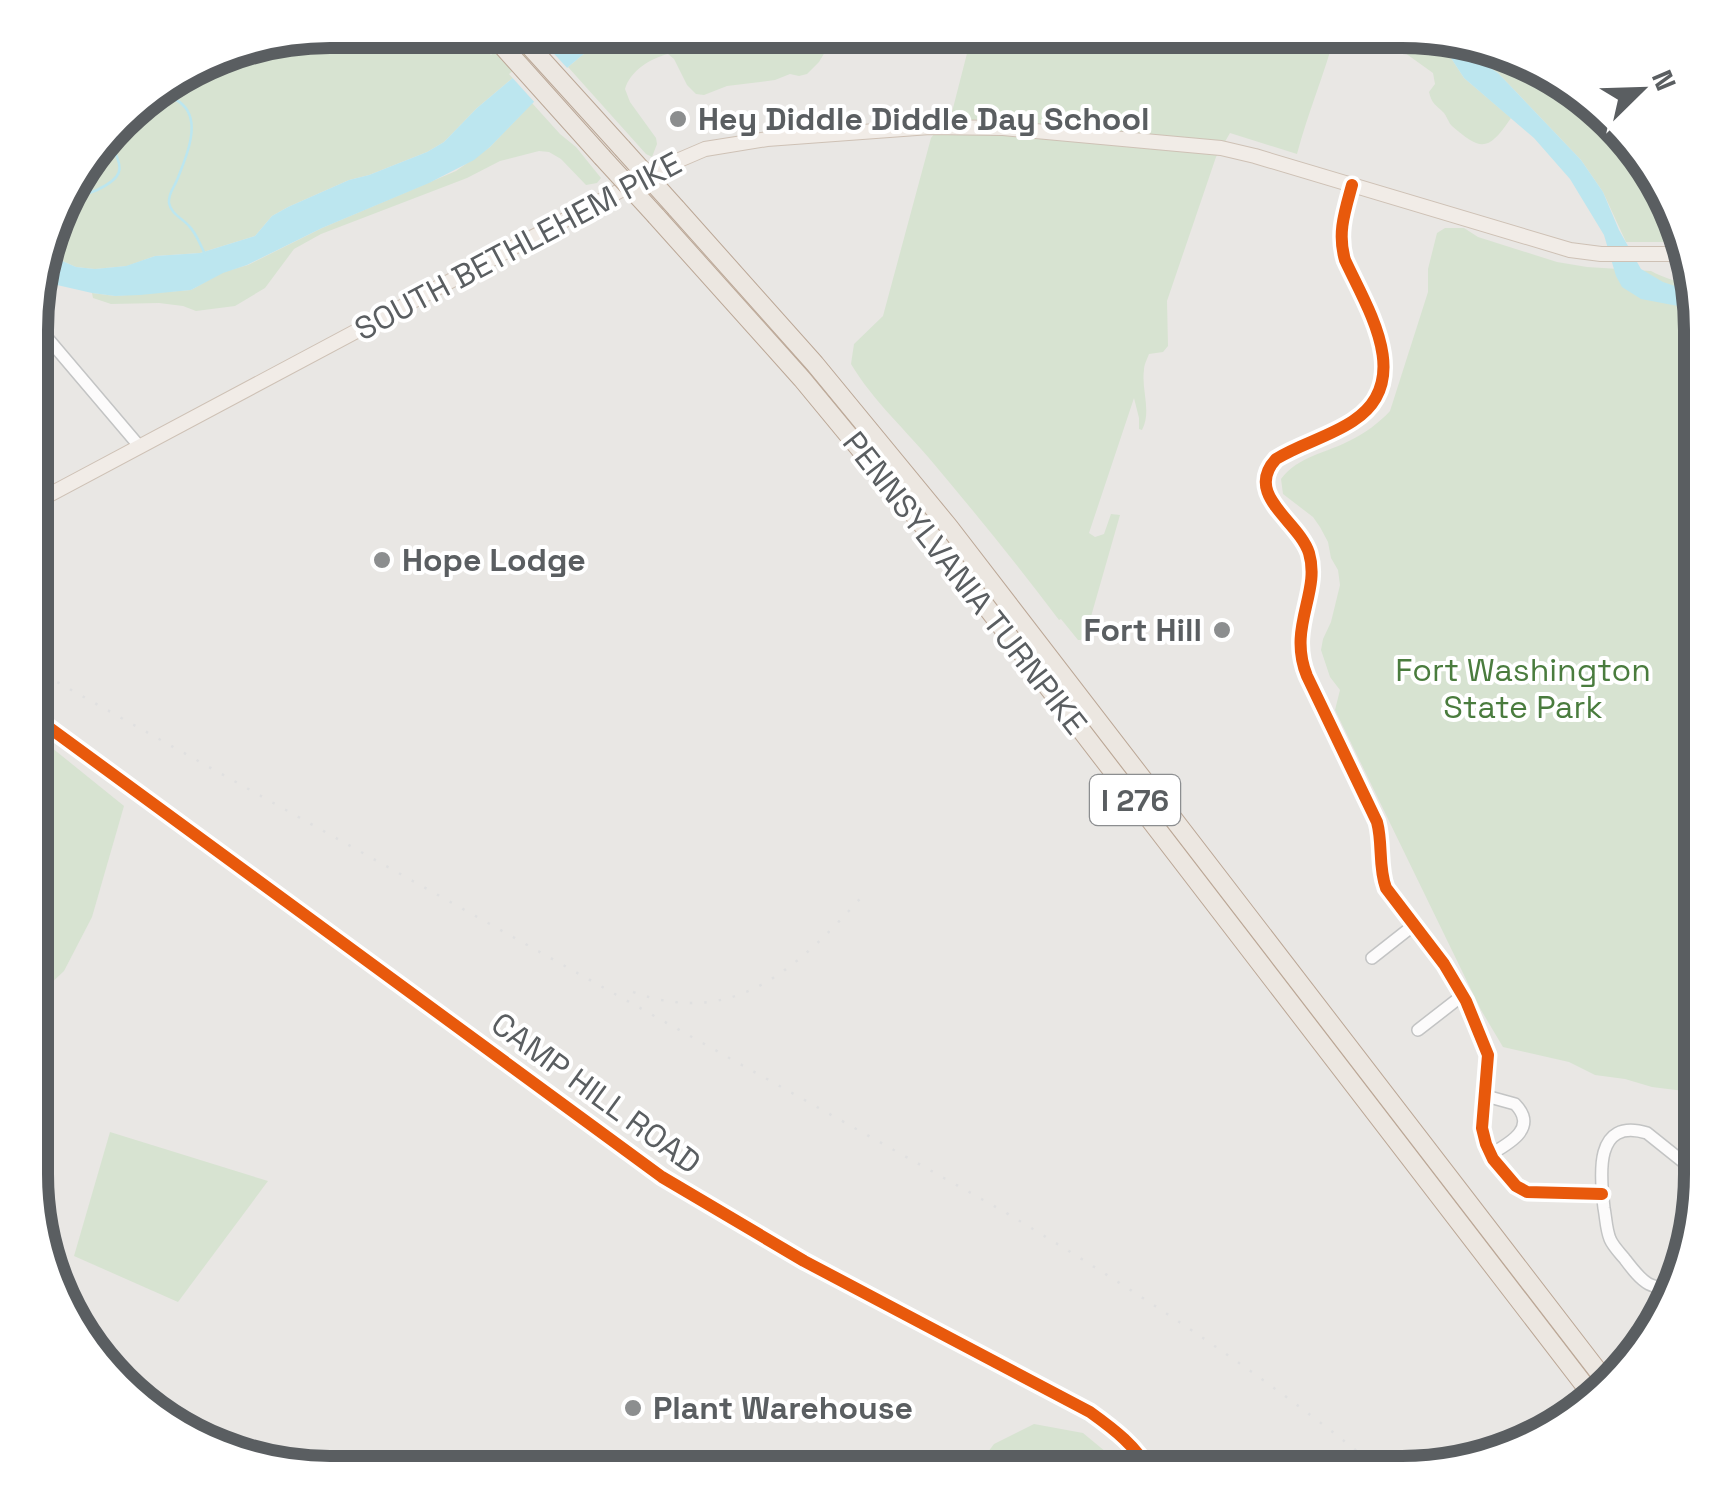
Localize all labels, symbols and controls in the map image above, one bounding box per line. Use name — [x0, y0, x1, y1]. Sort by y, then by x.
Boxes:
north arrow — [1591, 40, 1691, 140]
text: N — [1644, 65, 1684, 96]
place label: Hey Diddle Diddle Day School — [698, 99, 1150, 139]
marker: Hey Diddle Diddle Day School — [667, 108, 689, 130]
street label: SOUTH BETHLEHEM PIKE — [348, 143, 688, 349]
street label: PENNSYLVANIA TURNPIKE — [834, 423, 1096, 743]
place label: Hope Lodge — [402, 540, 586, 580]
marker: Hope Lodge — [371, 549, 393, 571]
place label: Fort Hill — [1084, 610, 1202, 650]
marker: Fort Hill — [1211, 619, 1233, 641]
park label: Fort Washington State Park — [1395, 650, 1651, 727]
road number: I 276 — [1090, 775, 1180, 825]
street label: CAMP HILL ROAD — [483, 1004, 709, 1182]
place label: Plant Warehouse — [653, 1388, 913, 1428]
marker: Plant Warehouse — [622, 1397, 644, 1419]

